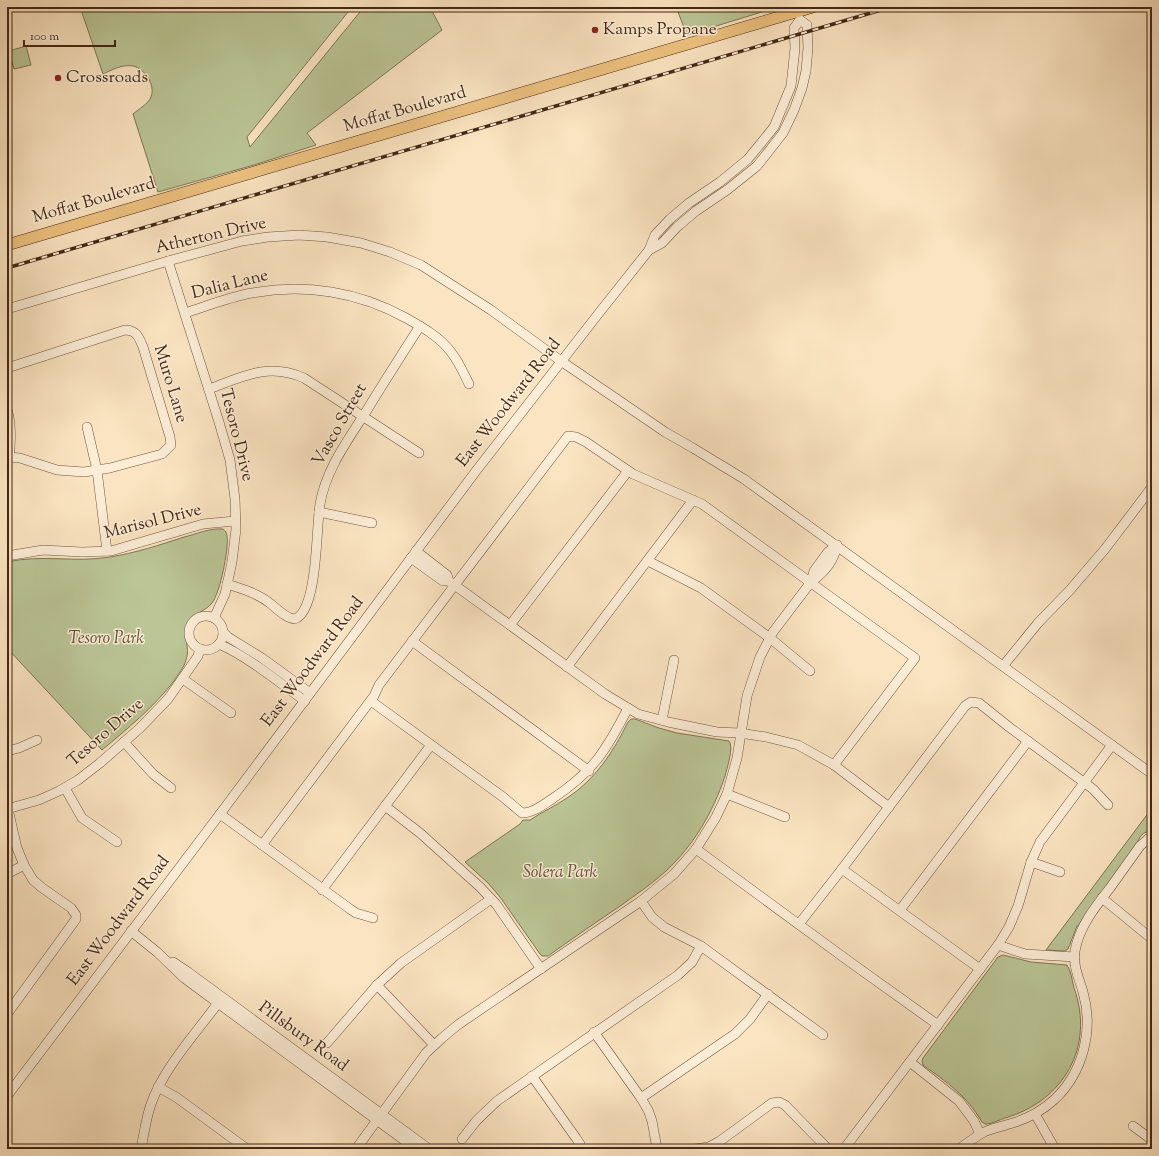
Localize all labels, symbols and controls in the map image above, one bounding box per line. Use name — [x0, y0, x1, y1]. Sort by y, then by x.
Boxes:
place label: Kamps Propane — [603, 18, 717, 42]
scale bar — [24, 22, 115, 48]
marker: Kamps Propane — [590, 25, 600, 35]
text: 100 m — [30, 28, 59, 46]
place label: Crossroads — [66, 66, 148, 90]
marker: Crossroads — [53, 73, 63, 83]
street label: Moffat Boulevard — [341, 81, 470, 139]
street label: Moffat Boulevard — [30, 172, 159, 230]
street label: Atherton Drive — [153, 212, 269, 260]
street label: Dalia Lane — [189, 264, 271, 306]
street label: East Woodward Road — [451, 333, 567, 472]
street label: Muro Lane — [147, 342, 193, 426]
street label: Vasco Street — [307, 379, 373, 471]
street label: Tesoro Drive — [213, 386, 259, 484]
street label: Marisol Drive — [102, 498, 204, 546]
street label: East Woodward Road — [256, 592, 370, 732]
park label: Tesoro Park — [68, 627, 144, 651]
street label: Tesoro Drive — [62, 693, 150, 773]
street label: East Woodward Road — [62, 851, 176, 991]
park label: Solera Park — [523, 861, 598, 885]
street label: Pillsbury Road — [253, 996, 353, 1078]

